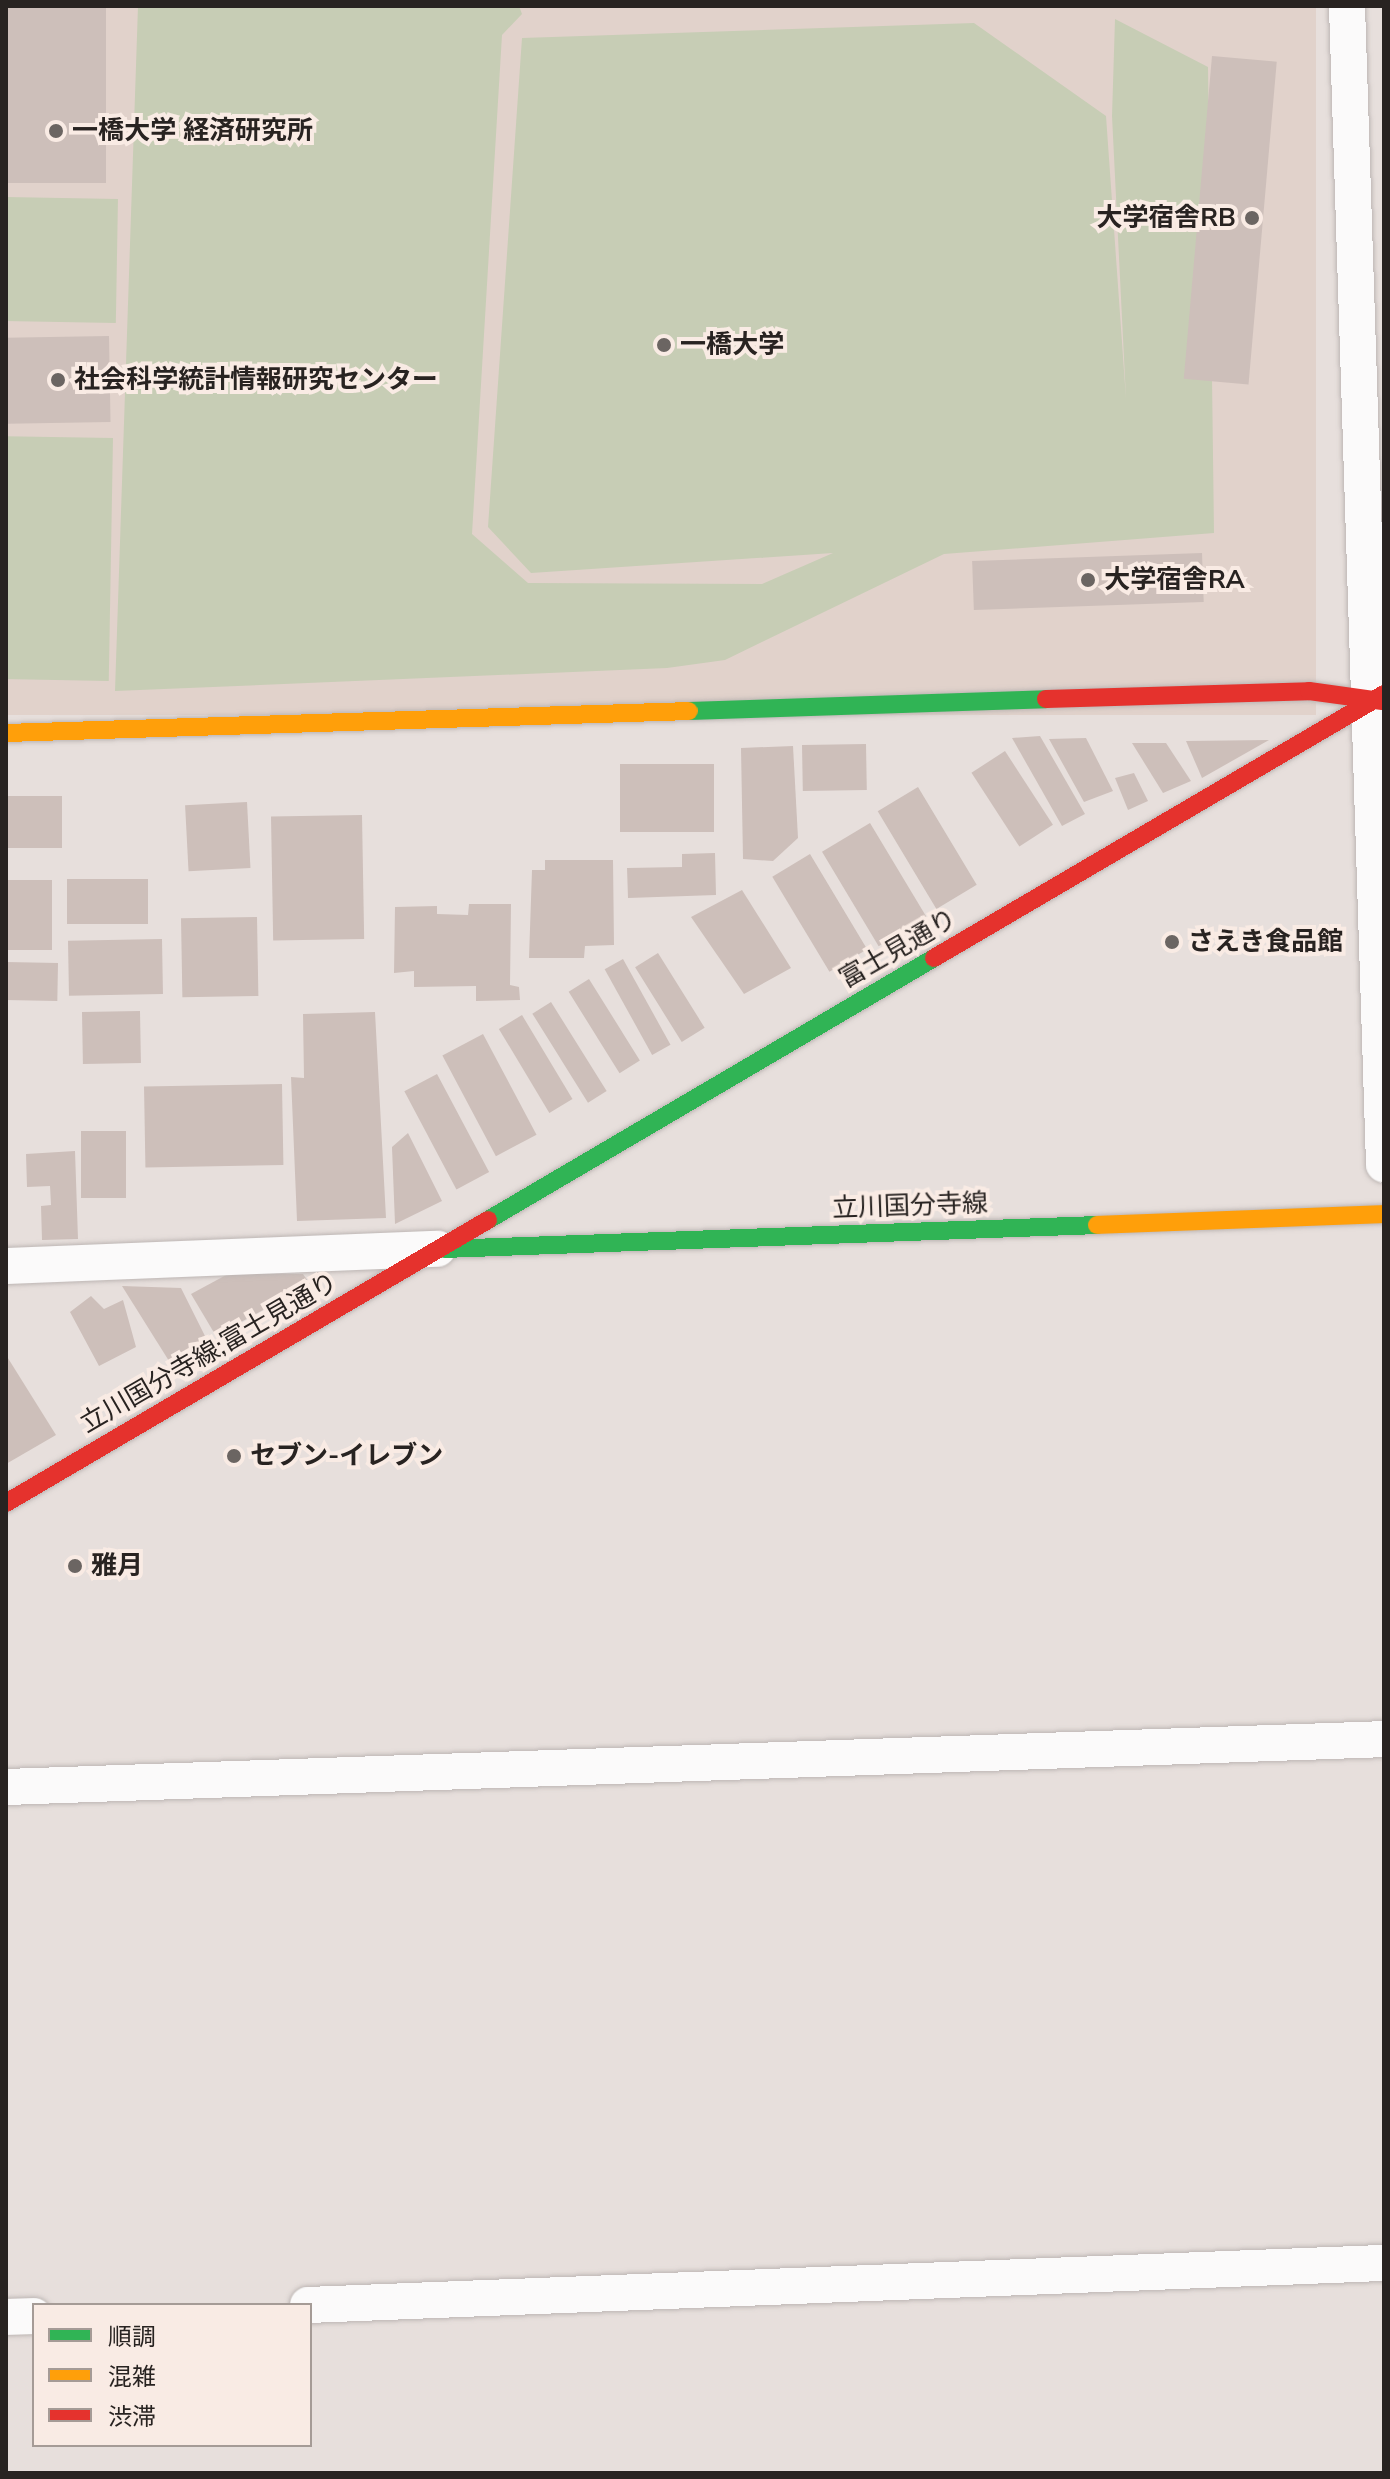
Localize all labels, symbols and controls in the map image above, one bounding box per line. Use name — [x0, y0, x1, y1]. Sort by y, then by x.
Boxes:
place label: 一橋大学 経済研究所 — [72, 115, 313, 147]
marker: 一橋大学 経済研究所 — [47, 122, 65, 140]
place label: 大学宿舎RB — [1096, 202, 1236, 234]
marker: 大学宿舎RB — [1243, 209, 1261, 227]
place label: 一橋大学 — [680, 329, 784, 361]
marker: 一橋大学 — [655, 336, 673, 354]
place label: 社会科学統計情報研究センター — [74, 364, 438, 396]
marker: 社会科学統計情報研究センター — [49, 371, 67, 389]
place label: 大学宿舎RA — [1104, 564, 1245, 596]
marker: 大学宿舎RA — [1079, 571, 1097, 589]
street label: 富士見通り — [834, 903, 962, 995]
place label: さえき食品館 — [1188, 926, 1344, 958]
marker: さえき食品館 — [1163, 933, 1181, 951]
street label: 立川国分寺線 — [832, 1188, 988, 1224]
street label: 立川国分寺線;富士見通り — [75, 1267, 343, 1439]
place label: セブン-イレブン — [250, 1440, 443, 1472]
marker: セブン-イレブン — [225, 1447, 243, 1465]
place label: 雅月 — [91, 1550, 143, 1582]
marker: 雅月 — [66, 1557, 84, 1575]
legend — [32, 2303, 312, 2447]
text: 順調 — [108, 2321, 156, 2353]
text: 混雑 — [108, 2361, 156, 2393]
text: 渋滞 — [108, 2401, 156, 2433]

